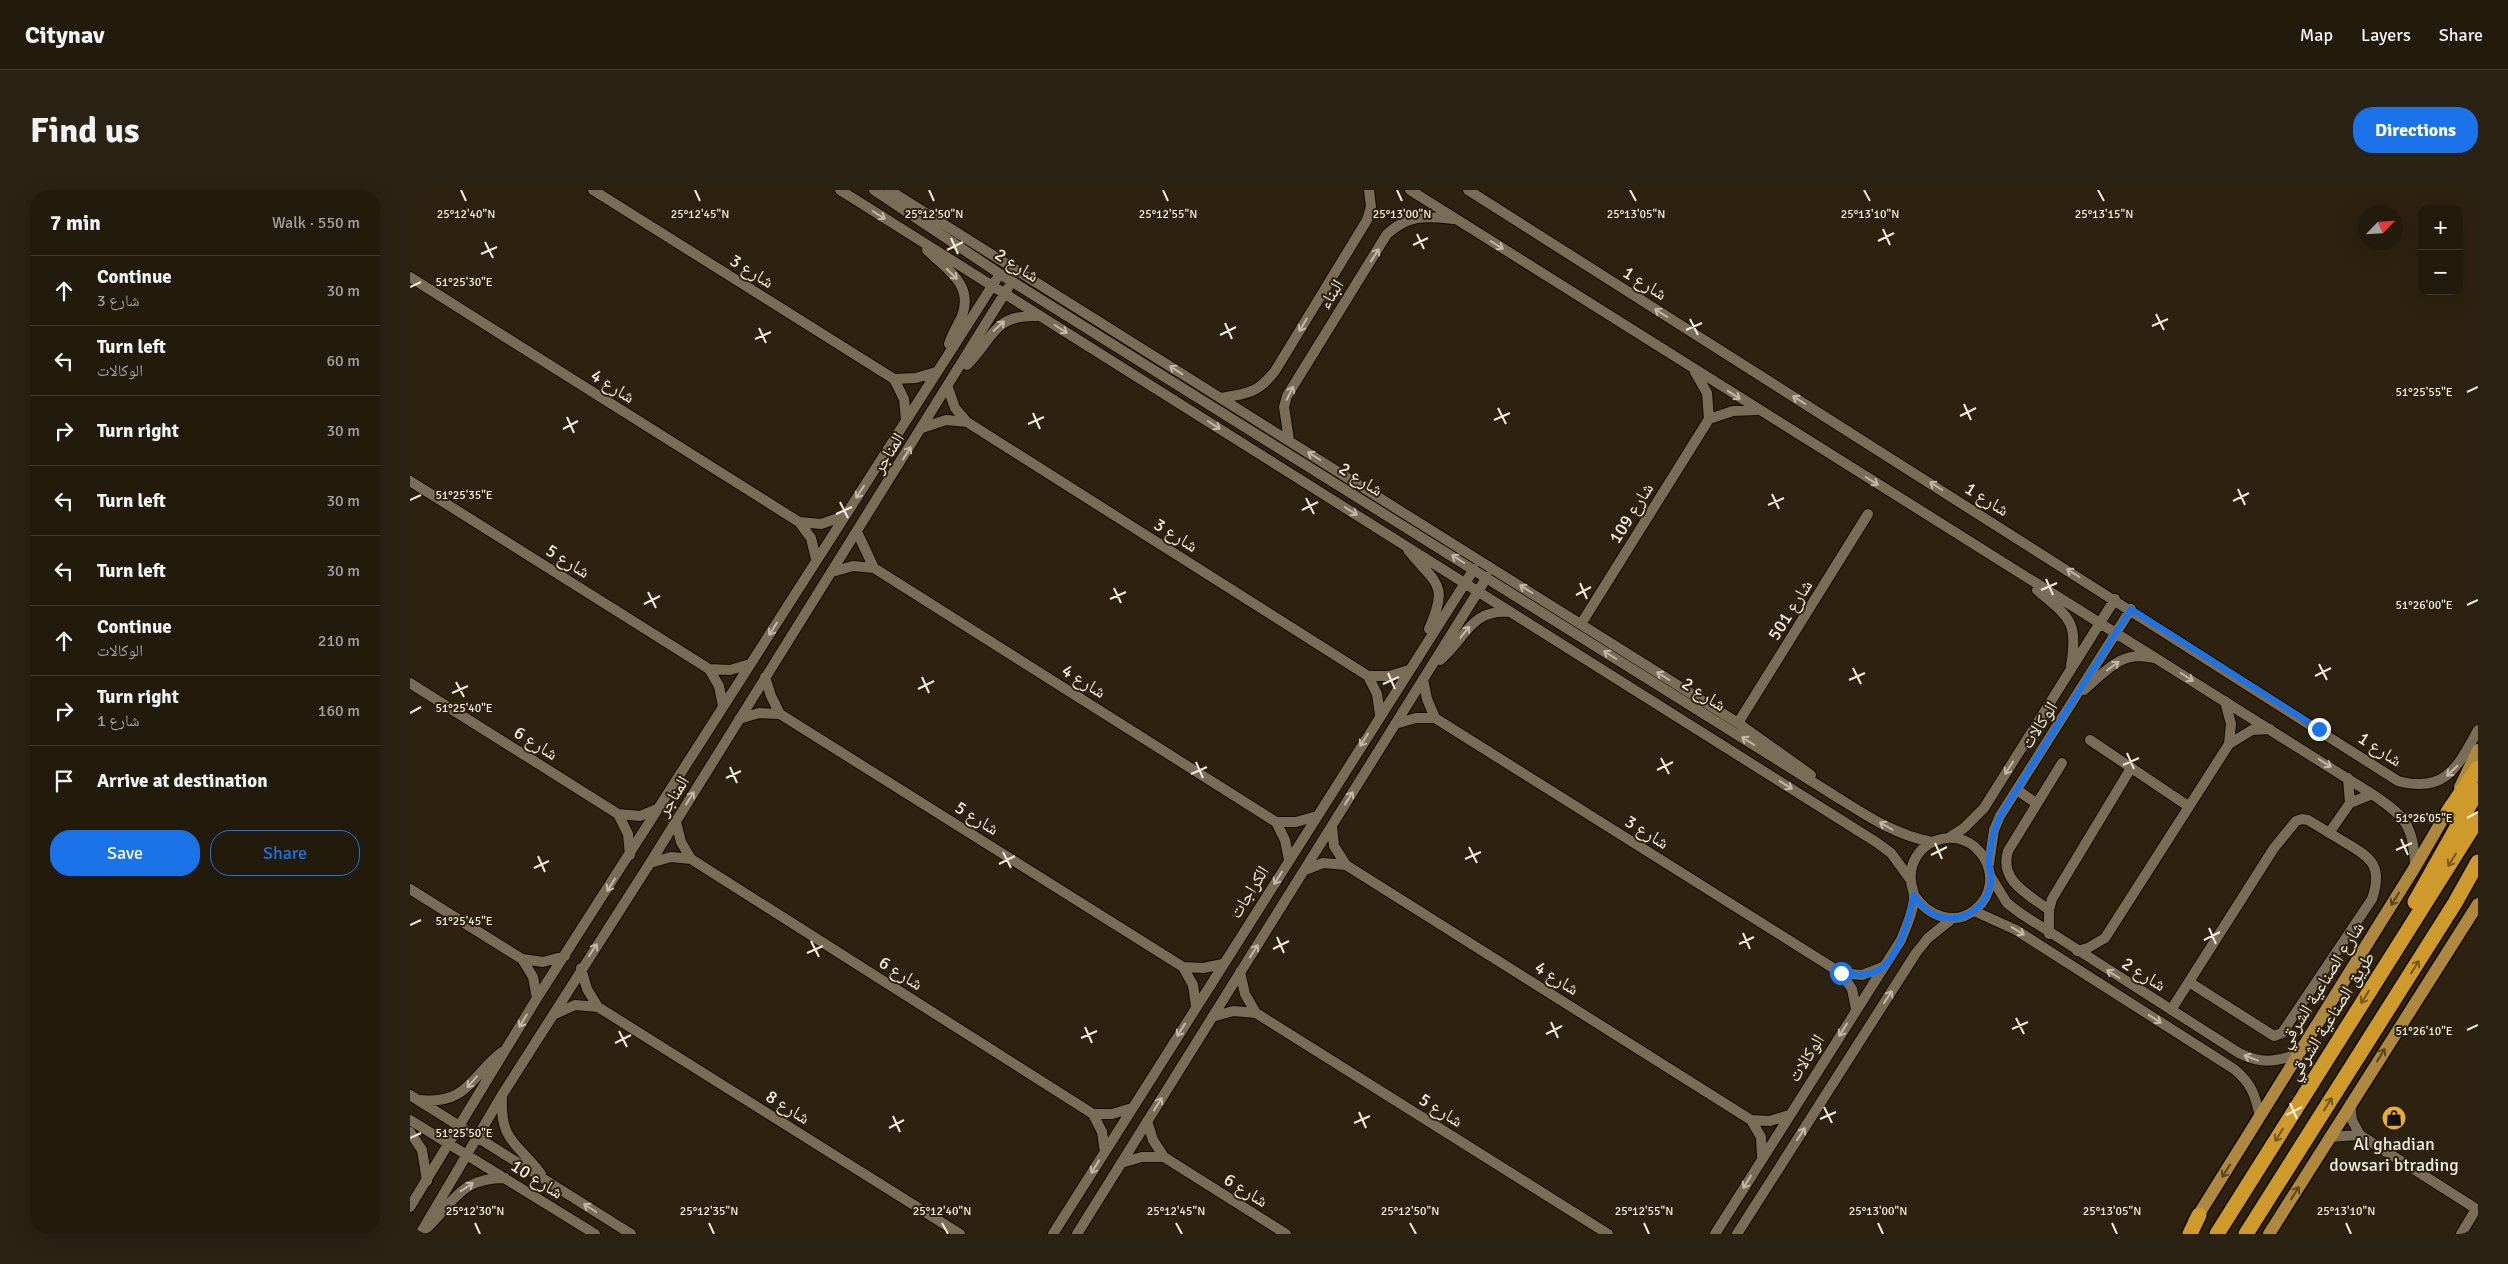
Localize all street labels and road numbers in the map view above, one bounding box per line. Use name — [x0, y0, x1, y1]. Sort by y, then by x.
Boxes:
street label: شارع 2 — [991, 243, 1043, 287]
street label: شارع 3 — [726, 249, 778, 293]
street label: شارع 1 — [1619, 261, 1671, 305]
street label: البناء — [1313, 275, 1349, 313]
street label: شارع 4 — [587, 364, 639, 408]
street label: المناجر — [866, 428, 909, 478]
street label: شارع 2 — [1335, 457, 1387, 501]
street label: شارع 1 — [1961, 477, 2013, 521]
street label: شارع 109 — [1604, 479, 1658, 547]
street label: شارع 3 — [1150, 513, 1202, 557]
street label: شارع 5 — [542, 539, 594, 583]
street label: شارع 501 — [1763, 576, 1817, 644]
street label: شارع 4 — [1058, 659, 1110, 703]
street label: شارع 2 — [1678, 672, 1730, 716]
street label: الوكالات — [2016, 697, 2062, 753]
street label: شارع 6 — [510, 721, 562, 765]
street label: شارع 1 — [2354, 727, 2406, 771]
street label: المناجر — [651, 771, 694, 821]
street label: شارع 5 — [951, 796, 1003, 840]
street label: شارع 3 — [1621, 810, 1673, 854]
street label: الكراجات — [1224, 862, 1274, 922]
street label: شارع الصناعية الشرقي — [2273, 918, 2372, 1054]
street label: طريق الصناعية الشرقي — [2283, 948, 2382, 1086]
street label: شارع 6 — [875, 951, 927, 995]
street label: شارع 2 — [2118, 952, 2170, 996]
street label: شارع 4 — [1531, 956, 1583, 1000]
street label: الوكالات — [1783, 1030, 1829, 1086]
street label: شارع 8 — [762, 1085, 814, 1129]
street label: شارع 5 — [1415, 1088, 1467, 1132]
street label: شارع 10 — [507, 1154, 567, 1204]
street label: شارع 6 — [1220, 1168, 1272, 1212]

